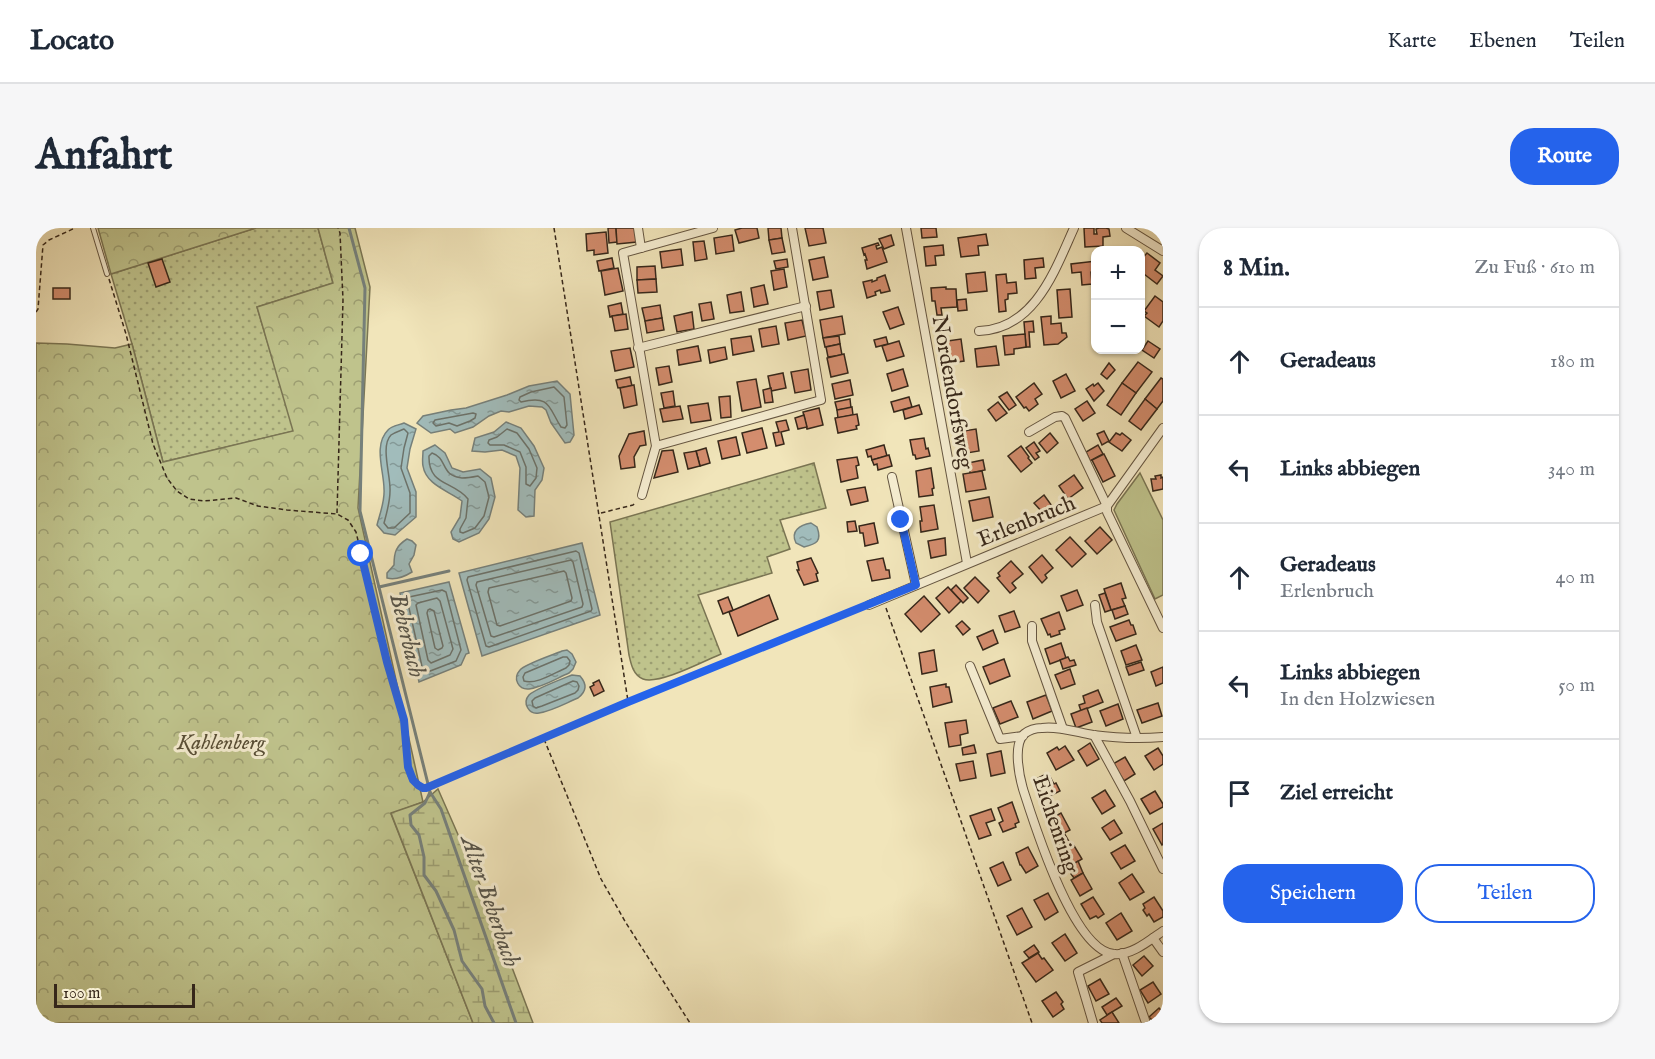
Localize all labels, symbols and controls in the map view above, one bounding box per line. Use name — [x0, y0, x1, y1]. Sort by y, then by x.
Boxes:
text: Locato — [30, 24, 114, 59]
text: Karte — [1388, 28, 1436, 55]
text: Ebenen — [1469, 28, 1537, 55]
text: Teilen — [1570, 28, 1625, 55]
button: Route — [1510, 128, 1619, 185]
text: Anfahrt — [36, 130, 172, 183]
map controls — [1091, 246, 1145, 354]
button: + — [1091, 246, 1145, 300]
text: 8 Min. — [1223, 251, 1290, 284]
text: Zu Fuß · 610 m — [1475, 255, 1595, 280]
button: − — [1091, 300, 1145, 354]
street label: Nordendorfsweg — [925, 313, 980, 472]
icon: ahead — [1223, 345, 1256, 378]
text: Geradeaus — [1280, 347, 1376, 375]
text: 180 m — [1550, 349, 1595, 374]
icon: left — [1223, 453, 1256, 486]
text: Links abbiegen — [1280, 455, 1420, 483]
text: 340 m — [1548, 457, 1595, 482]
street label: Erlenbruch — [974, 489, 1080, 554]
route end — [887, 506, 913, 532]
route start — [347, 540, 373, 566]
text: Geradeaus — [1280, 551, 1376, 579]
icon: ahead — [1223, 561, 1256, 594]
text: 40 m — [1556, 565, 1595, 590]
text: Erlenbruch — [1280, 579, 1374, 604]
water label: Beberbach — [381, 590, 432, 681]
text: Links abbiegen — [1280, 659, 1420, 687]
icon: left — [1223, 669, 1256, 702]
text: 50 m — [1558, 673, 1595, 698]
text: In den Holzwiesen — [1280, 687, 1435, 712]
park label: Kahlenberg — [176, 729, 267, 757]
street label: Eichenring — [1025, 772, 1085, 878]
icon: arrive — [1223, 777, 1256, 810]
text: Ziel erreicht — [1280, 779, 1393, 807]
water label: Alter Beberbach — [452, 829, 527, 971]
button: Speichern — [1223, 864, 1403, 923]
button: Teilen — [1415, 864, 1595, 923]
scale bar — [54, 981, 195, 1008]
text: 100 m — [63, 984, 100, 1004]

